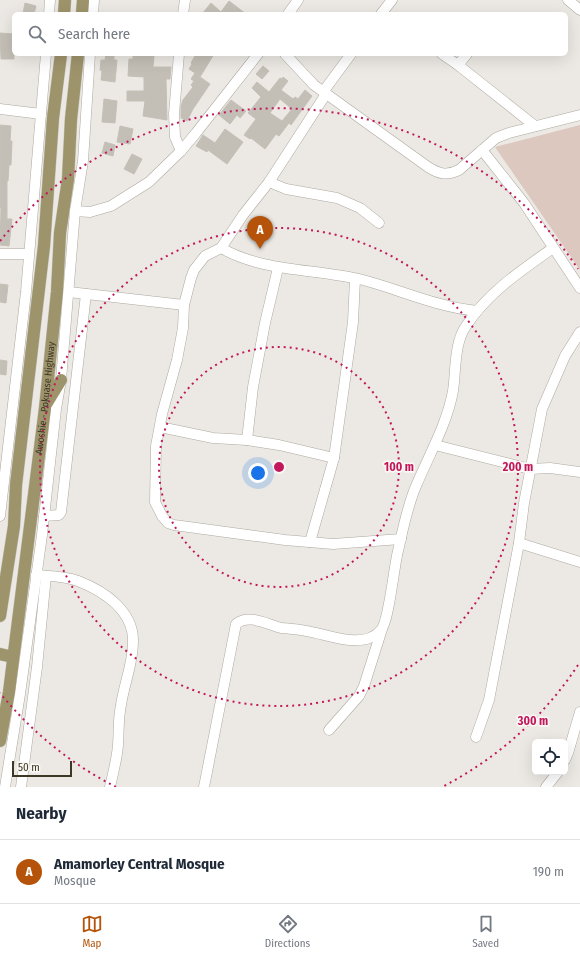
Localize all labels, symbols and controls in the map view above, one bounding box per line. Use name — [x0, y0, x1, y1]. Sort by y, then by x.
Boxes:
search box — [12, 12, 568, 56]
icon: search — [26, 23, 48, 45]
text: Search here — [58, 25, 130, 43]
pin: A — [247, 216, 273, 249]
street label: Awoshie - Pokuase Highway — [33, 341, 58, 455]
centre of rings — [272, 460, 286, 474]
text: 100 m — [384, 460, 414, 474]
text: 200 m — [502, 460, 533, 474]
your location — [248, 463, 268, 483]
text: 300 m — [517, 714, 548, 728]
map controls — [532, 739, 568, 775]
button: locate — [532, 739, 568, 775]
scale bar — [12, 759, 72, 778]
text: 50 m — [18, 761, 40, 774]
text: Nearby — [16, 803, 67, 824]
text: Amamorley Central Mosque — [54, 855, 225, 873]
text: A — [25, 864, 33, 879]
text: 190 m — [533, 864, 564, 879]
text: Mosque — [54, 873, 96, 888]
tab: Map — [81, 913, 103, 950]
tab: Directions — [265, 913, 310, 950]
tab: Saved — [472, 913, 499, 950]

